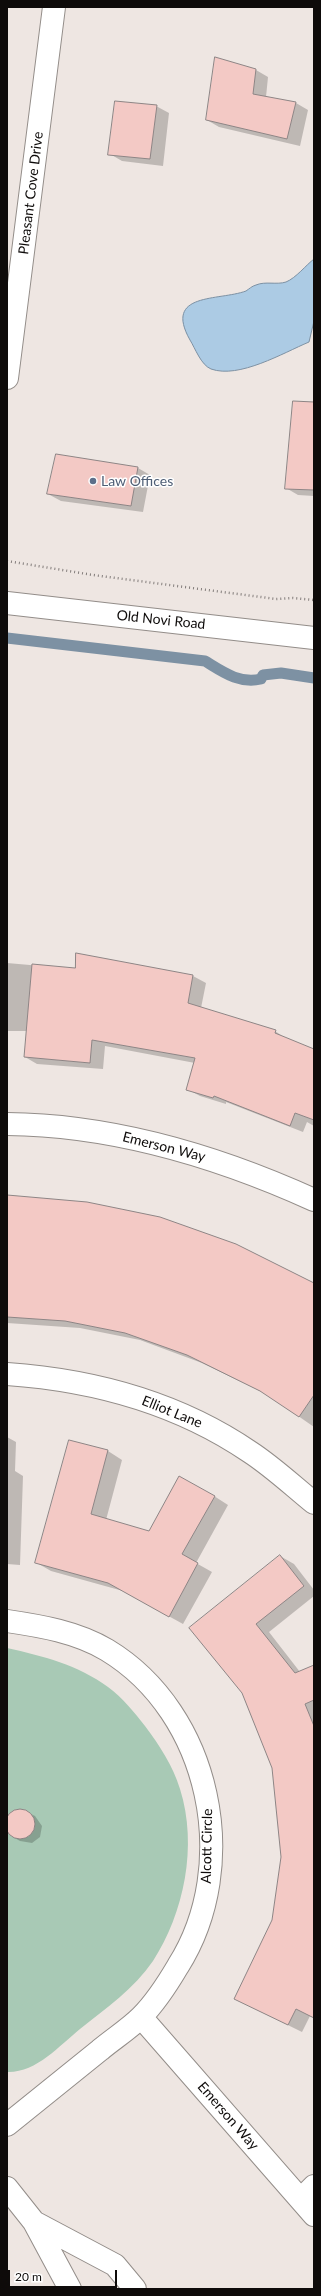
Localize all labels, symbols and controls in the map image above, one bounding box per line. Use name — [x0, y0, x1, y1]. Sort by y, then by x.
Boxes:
street label: Pleasant Cove Drive — [15, 131, 47, 255]
place label: Law Offices — [101, 473, 173, 489]
marker: Law Offices — [88, 476, 98, 486]
street label: Old Novi Road — [116, 607, 206, 633]
street label: Emerson Way — [121, 1129, 207, 1165]
street label: Elliot Lane — [139, 1392, 205, 1432]
street label: Alcott Circle — [198, 1808, 216, 1884]
street label: Emerson Way — [194, 2078, 262, 2154]
scale bar — [10, 2262, 119, 2288]
text: 20 m — [15, 2269, 42, 2284]

